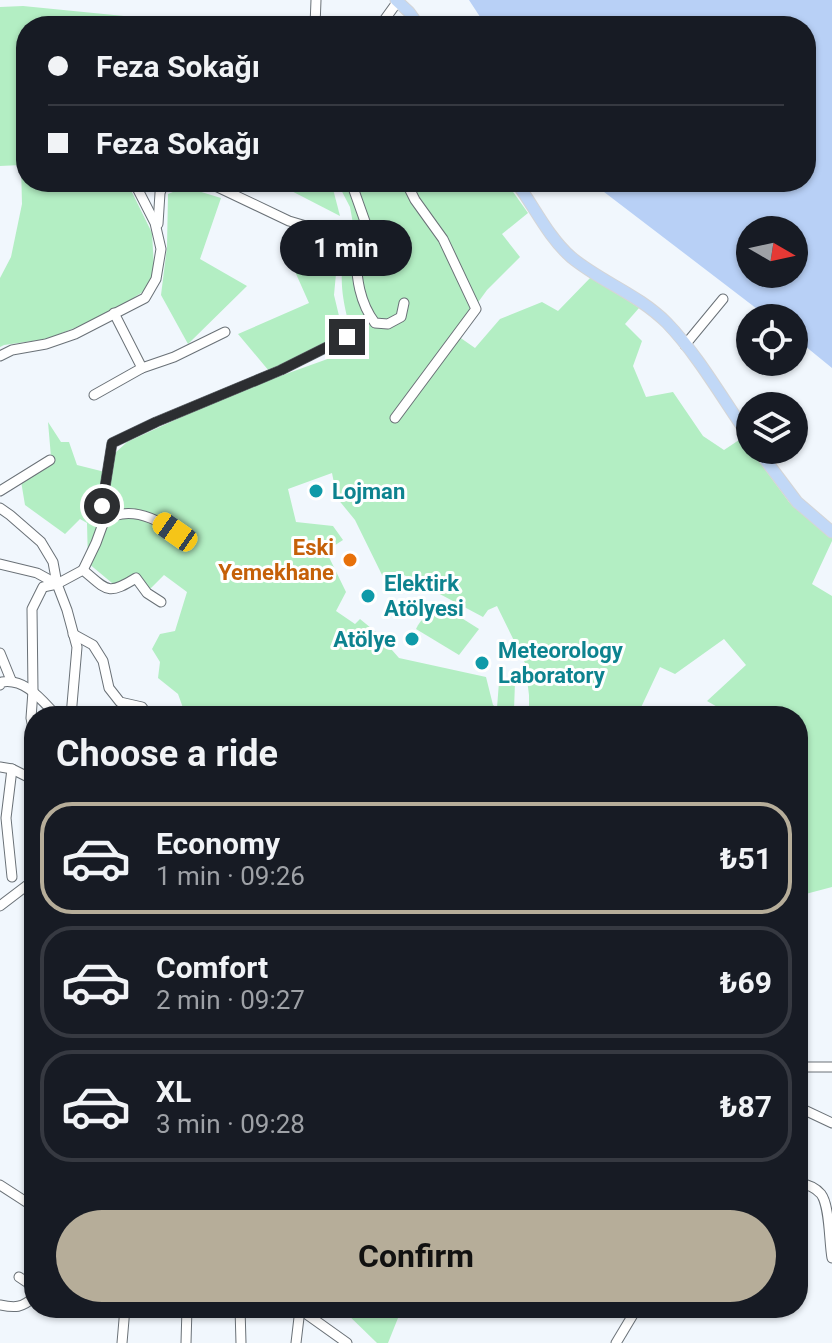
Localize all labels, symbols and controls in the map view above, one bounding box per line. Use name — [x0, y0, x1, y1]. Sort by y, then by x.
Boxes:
text: Feza Sokağı — [96, 49, 260, 84]
text: Feza Sokağı — [96, 126, 260, 161]
north arrow — [736, 216, 808, 288]
map controls — [736, 216, 808, 464]
callout: 1 min — [281, 221, 413, 277]
text: 1 min — [313, 233, 379, 263]
button: locate — [736, 304, 808, 376]
route end — [329, 319, 365, 355]
button: layers — [736, 392, 808, 464]
place label: Lojman — [332, 479, 405, 504]
marker: Lojman — [307, 482, 325, 500]
route start — [84, 488, 120, 524]
car — [148, 508, 202, 556]
place label: Eski Yemekhane — [218, 535, 334, 585]
marker: Eski Yemekhane — [341, 551, 359, 569]
place label: Elektirk Atölyesi — [384, 571, 464, 621]
marker: Elektirk Atölyesi — [359, 587, 377, 605]
place label: Atölye — [333, 627, 396, 652]
marker: Atölye — [403, 630, 421, 648]
place label: Meteorology Laboratory — [498, 638, 624, 688]
marker: Meteorology Laboratory — [473, 654, 491, 672]
text: Choose a ride — [56, 733, 278, 775]
icon: car — [60, 822, 132, 894]
text: Economy — [156, 826, 280, 861]
text: ₺51 — [720, 841, 772, 876]
text: 1 min · 09:26 — [156, 861, 305, 891]
icon: car — [60, 946, 132, 1018]
text: Comfort — [156, 950, 268, 985]
text: ₺69 — [720, 965, 772, 1000]
text: 2 min · 09:27 — [156, 985, 305, 1015]
icon: car — [60, 1070, 132, 1142]
text: XL — [156, 1074, 191, 1109]
text: ₺87 — [720, 1089, 772, 1124]
text: 3 min · 09:28 — [156, 1109, 305, 1139]
button: Confirm — [56, 1210, 776, 1302]

